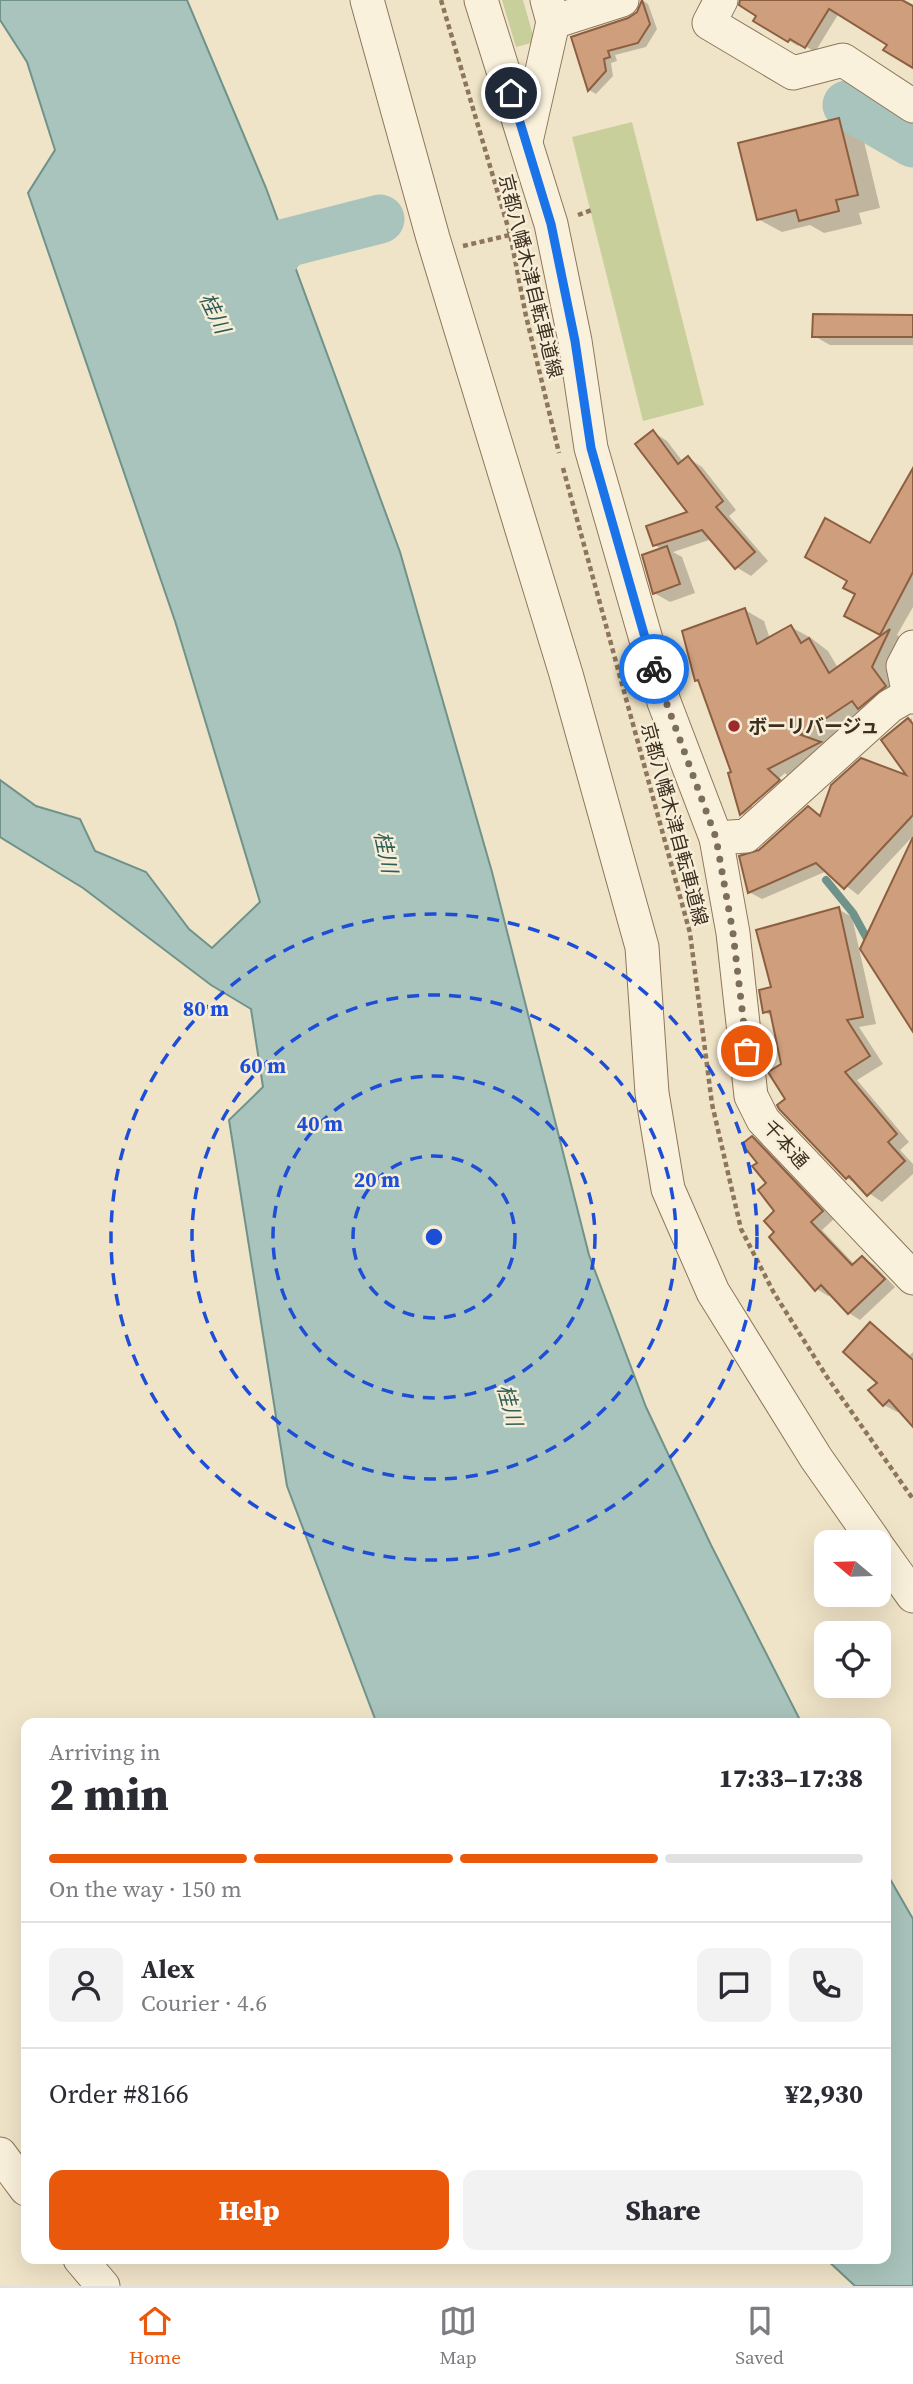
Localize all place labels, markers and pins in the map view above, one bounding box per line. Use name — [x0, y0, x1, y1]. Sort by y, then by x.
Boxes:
pin — [481, 63, 541, 123]
place label: ボーリバージュ — [748, 713, 879, 739]
marker: ボーリバージュ — [726, 718, 742, 734]
pin — [717, 1021, 777, 1081]
centre of rings — [422, 1225, 446, 1249]

